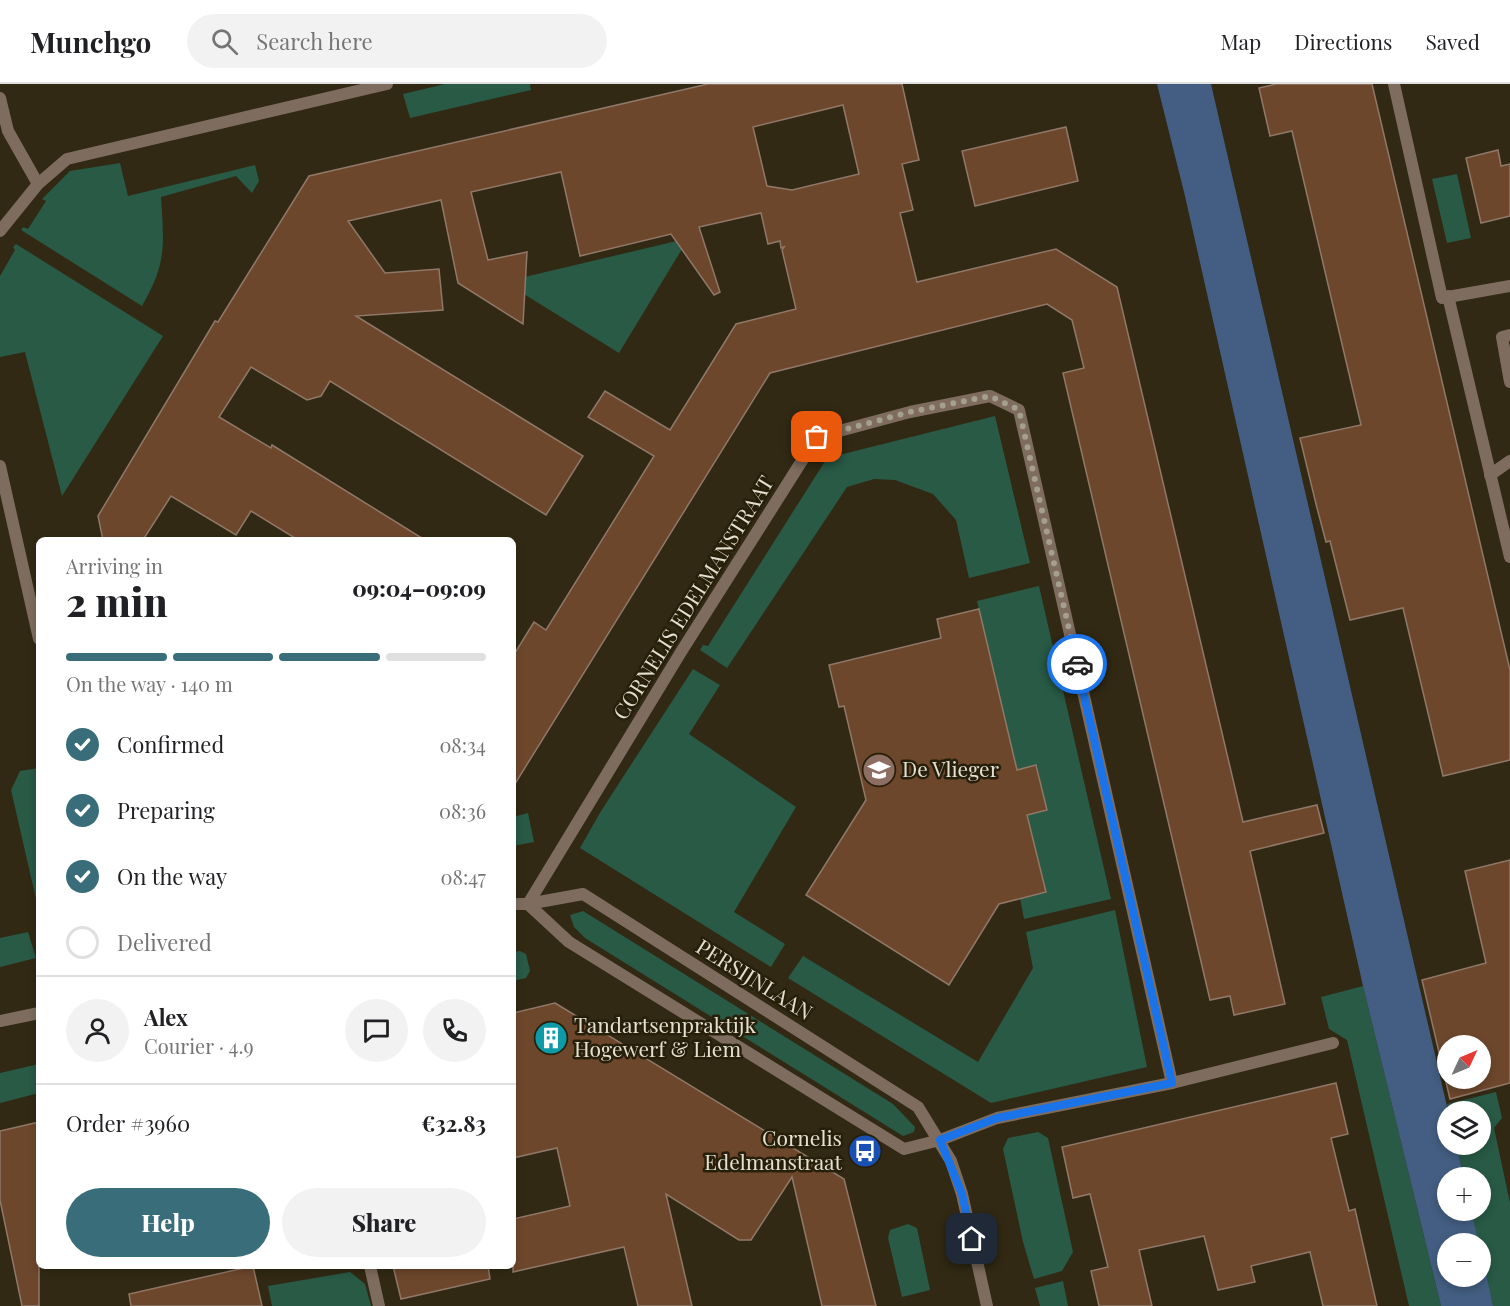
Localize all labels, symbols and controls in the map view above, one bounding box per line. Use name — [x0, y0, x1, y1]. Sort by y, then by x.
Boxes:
search box — [187, 14, 607, 68]
text: Munchgo — [30, 23, 151, 60]
icon: search — [208, 25, 241, 58]
text: Search here — [256, 26, 373, 56]
text: Map — [1220, 27, 1261, 55]
text: Directions — [1294, 27, 1392, 55]
text: Saved — [1425, 27, 1480, 55]
pin — [791, 411, 842, 462]
icon: bag — [800, 420, 833, 453]
street label: CORNELIS EDELMANSTRAAT — [606, 470, 779, 724]
text: Arriving in — [66, 552, 163, 579]
text: 09:04–09:09 — [352, 573, 486, 603]
text: 2 min — [66, 575, 168, 627]
courier — [1047, 634, 1107, 694]
icon: car — [1061, 648, 1094, 681]
text: On the way · 140 m — [66, 670, 233, 697]
icon: check — [66, 728, 99, 761]
text: Confirmed — [117, 729, 224, 759]
text: 08:34 — [439, 731, 486, 758]
school or university icon: De Vlieger — [861, 752, 897, 788]
place label: De Vlieger — [902, 754, 1000, 782]
icon: check — [66, 794, 99, 827]
text: Preparing — [117, 795, 215, 825]
text: 08:36 — [439, 797, 486, 824]
icon: check — [66, 860, 99, 893]
text: On the way — [117, 861, 227, 891]
text: 08:47 — [441, 863, 486, 890]
text: Delivered — [117, 927, 212, 957]
street label: PERSIJNLAAN — [692, 931, 819, 1025]
button: person — [66, 999, 129, 1062]
button: chat — [345, 999, 408, 1062]
button: phone — [423, 999, 486, 1062]
text: Alex — [144, 1002, 188, 1032]
place label: Tandartsenpraktijk Hogewerf & Liem — [574, 1010, 756, 1062]
building icon: Tandartsenpraktijk Hogewerf & Liem — [533, 1020, 569, 1056]
text: Courier · 4.9 — [144, 1032, 254, 1059]
north arrow — [1437, 1035, 1491, 1089]
map controls — [1437, 1035, 1491, 1287]
button: layers — [1437, 1101, 1491, 1155]
text: Order #3960 — [66, 1108, 190, 1138]
text: €32.83 — [421, 1108, 486, 1138]
place label: Cornelis Edelmanstraat — [704, 1123, 843, 1175]
bus stop icon: Cornelis Edelmanstraat — [847, 1133, 883, 1169]
button: + — [1437, 1167, 1491, 1221]
button: Help — [66, 1188, 270, 1257]
button: Share — [282, 1188, 486, 1257]
pin — [946, 1213, 997, 1264]
icon: home — [955, 1222, 988, 1255]
button: − — [1437, 1233, 1491, 1287]

